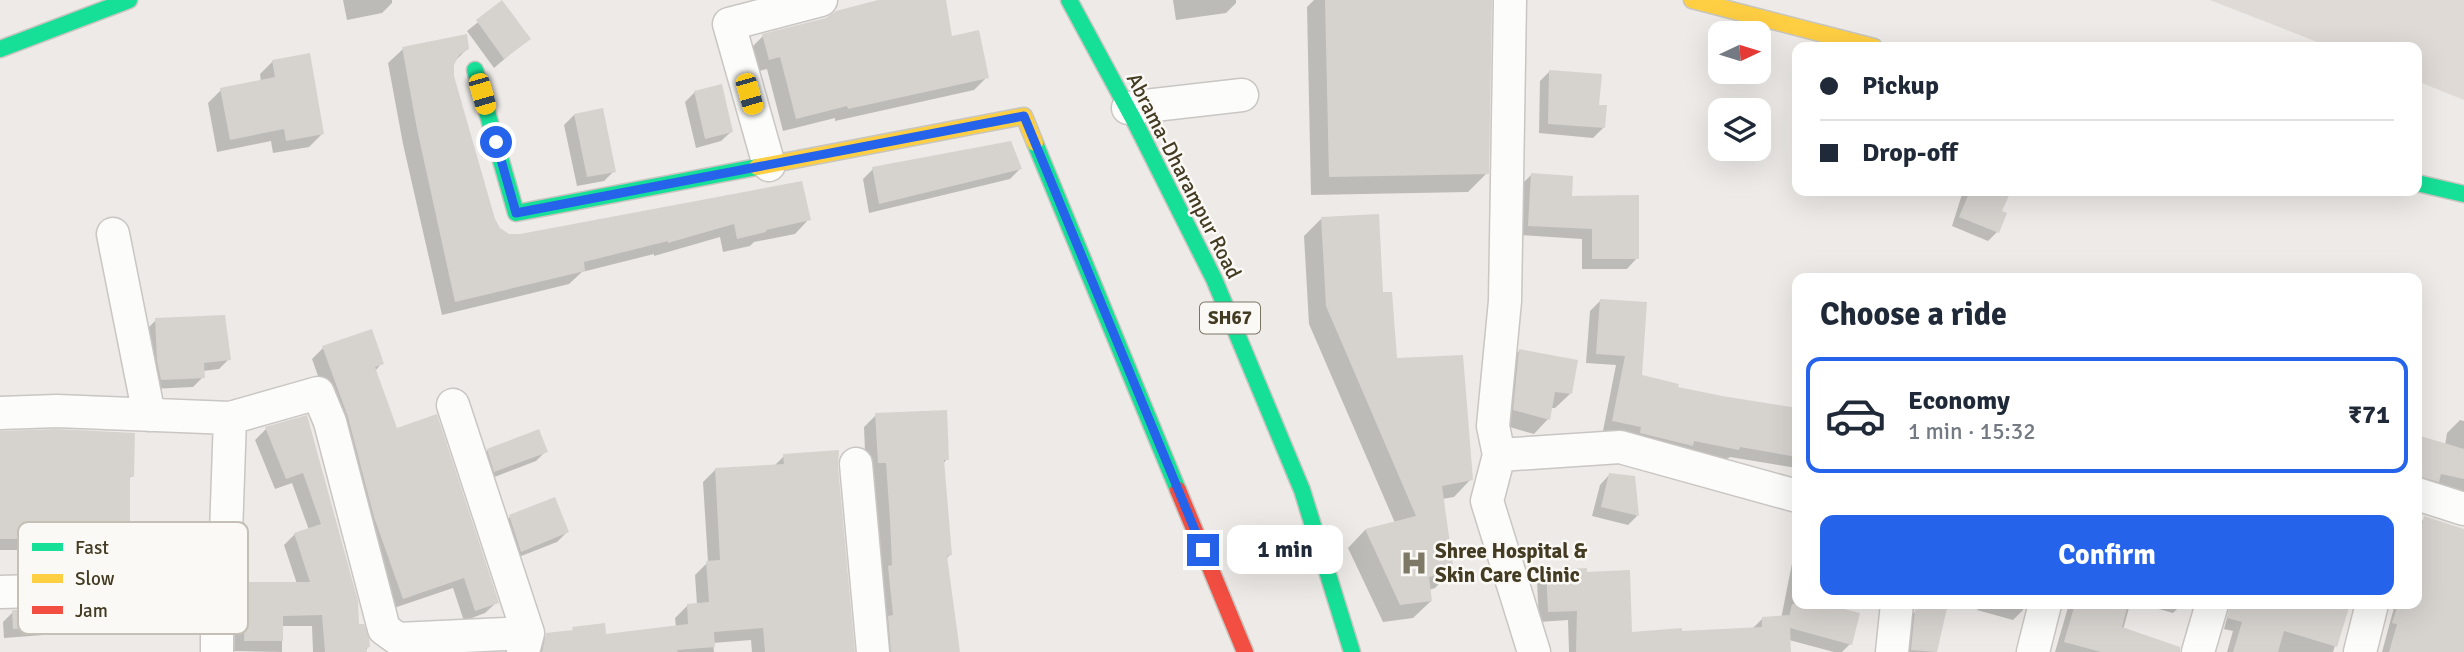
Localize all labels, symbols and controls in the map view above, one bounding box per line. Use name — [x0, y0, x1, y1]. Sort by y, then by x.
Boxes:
north arrow — [1708, 21, 1771, 84]
map controls — [1708, 21, 1771, 161]
street label: Abrama-Dharampur Road — [1121, 69, 1247, 283]
text: Pickup — [1862, 70, 1939, 102]
car — [467, 71, 498, 117]
car — [734, 71, 765, 117]
button: layers — [1708, 98, 1771, 161]
route start — [480, 126, 512, 158]
text: Drop-off — [1862, 137, 1958, 169]
text: Choose a ride — [1820, 295, 2007, 334]
road number: SH67 — [1200, 302, 1260, 334]
icon: car — [1824, 384, 1887, 447]
text: Economy — [1908, 385, 2010, 417]
text: ₹71 — [2348, 399, 2390, 431]
text: 1 min · 15:32 — [1908, 417, 2036, 446]
button: Confirm — [1820, 515, 2394, 595]
legend — [18, 522, 248, 634]
callout: 1 min — [1228, 526, 1343, 574]
route end — [1187, 534, 1219, 566]
text: 1 min — [1257, 535, 1313, 564]
text: Fast — [75, 536, 109, 560]
place label: Shree Hospital & Skin Care Clinic — [1435, 538, 1588, 588]
hospital icon: Shree Hospital & Skin Care Clinic — [1399, 548, 1429, 578]
text: Slow — [75, 567, 115, 591]
text: Jam — [75, 599, 108, 623]

